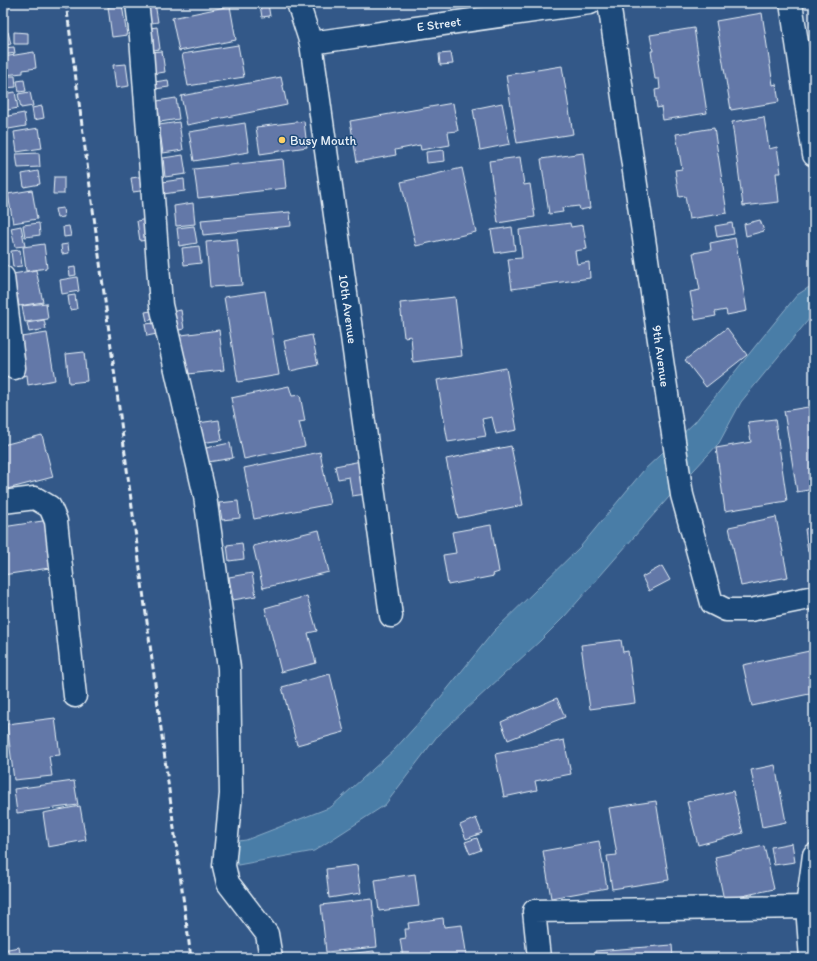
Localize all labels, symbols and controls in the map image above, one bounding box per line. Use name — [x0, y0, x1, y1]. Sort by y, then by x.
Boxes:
street label: E Street — [416, 13, 462, 35]
place label: Busy Mouth — [290, 133, 357, 148]
marker: Busy Mouth — [277, 135, 287, 145]
street label: 10th Avenue — [336, 273, 360, 345]
street label: 9th Avenue — [649, 324, 673, 388]

